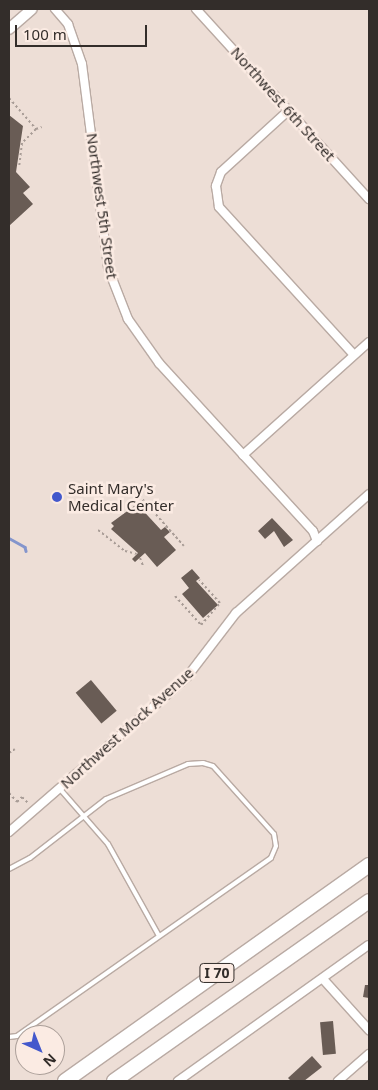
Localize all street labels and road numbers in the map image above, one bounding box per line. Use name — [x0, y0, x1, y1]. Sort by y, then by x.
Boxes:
street label: Northwest 6th Street — [227, 43, 339, 165]
street label: Northwest 5th Street — [83, 132, 121, 280]
street label: Northwest Mock Avenue — [57, 664, 197, 792]
road number: I 70 — [198, 961, 236, 984]

